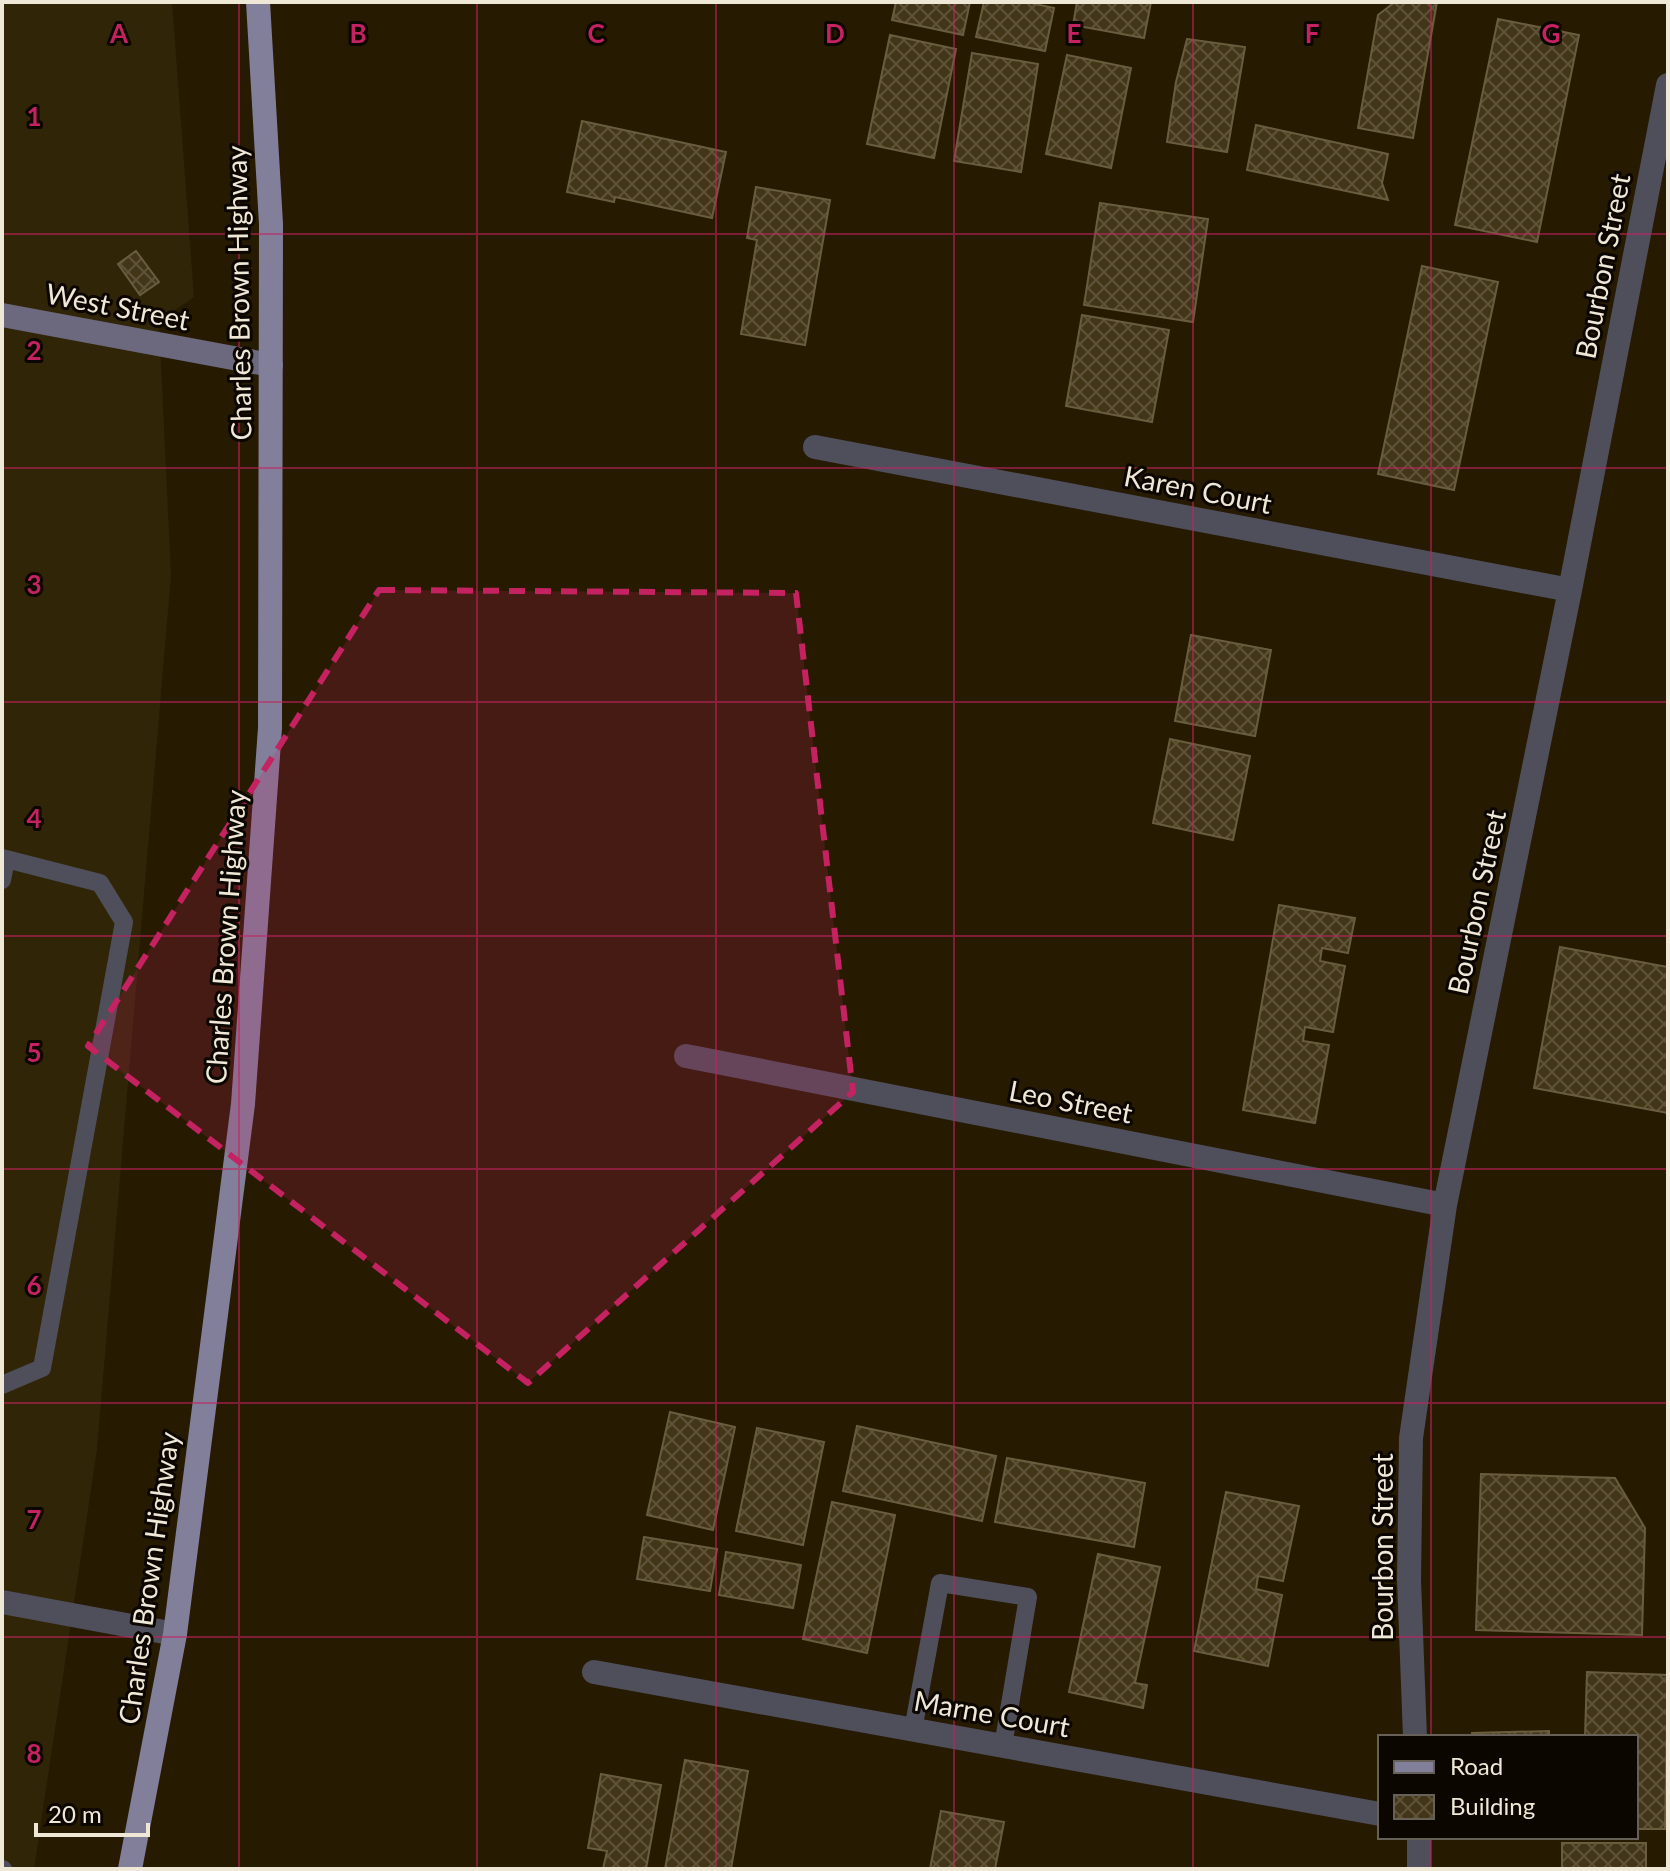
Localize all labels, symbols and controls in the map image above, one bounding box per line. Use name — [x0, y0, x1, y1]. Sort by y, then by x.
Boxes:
text: A — [109, 17, 129, 49]
text: B — [349, 17, 367, 49]
text: C — [587, 17, 605, 49]
text: D — [825, 17, 845, 49]
text: E — [1067, 17, 1081, 49]
text: F — [1305, 17, 1319, 49]
text: G — [1542, 17, 1560, 49]
text: 1 — [26, 100, 42, 132]
street label: Charles Brown Highway — [218, 145, 258, 441]
street label: Bourbon Street — [1567, 171, 1637, 361]
street label: West Street — [43, 275, 193, 337]
text: 2 — [26, 334, 42, 366]
street label: Karen Court — [1121, 458, 1275, 520]
text: 3 — [26, 568, 42, 600]
street label: Charles Brown Highway — [198, 788, 252, 1085]
text: 4 — [26, 802, 42, 834]
street label: Bourbon Street — [1440, 807, 1512, 997]
text: 5 — [26, 1036, 42, 1068]
street label: Leo Street — [1006, 1072, 1136, 1130]
text: 6 — [26, 1269, 42, 1301]
street label: Charles Brown Highway — [111, 1429, 185, 1726]
street label: Bourbon Street — [1365, 1453, 1399, 1641]
text: 7 — [26, 1503, 42, 1535]
street label: Marne Court — [912, 1683, 1072, 1743]
legend — [1378, 1735, 1638, 1839]
text: 8 — [26, 1737, 42, 1769]
text: Road — [1450, 1751, 1503, 1780]
scale bar — [36, 1787, 148, 1837]
text: Building — [1450, 1791, 1535, 1820]
text: 20 m — [48, 1799, 102, 1828]

